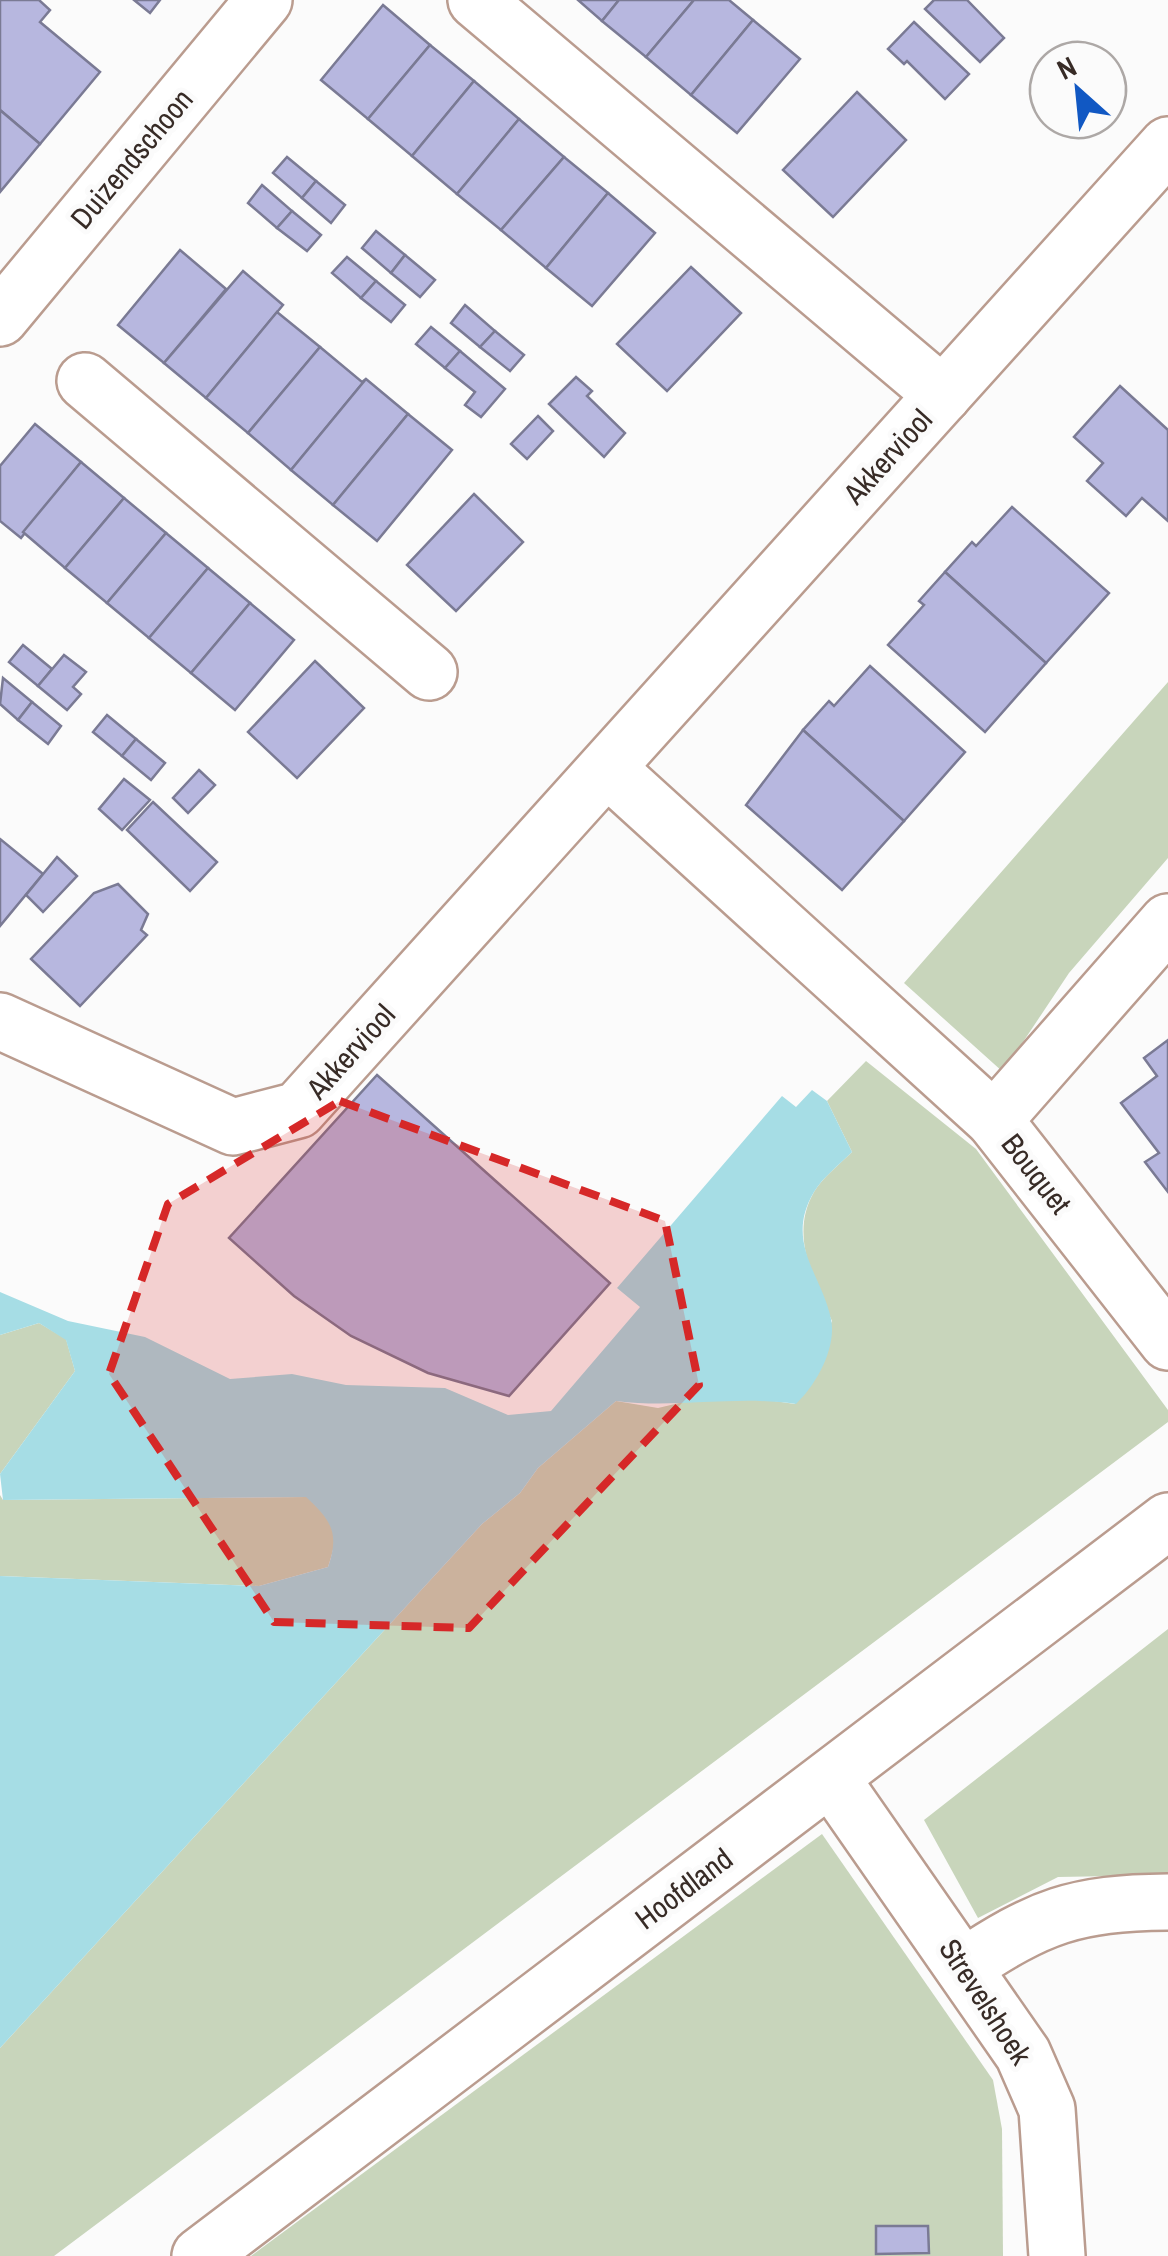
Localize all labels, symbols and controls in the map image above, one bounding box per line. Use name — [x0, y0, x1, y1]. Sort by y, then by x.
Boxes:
north arrow — [1028, 40, 1128, 140]
text: N — [1051, 47, 1083, 88]
street label: Duizendschoon — [61, 80, 201, 237]
street label: Akkerviool — [833, 400, 941, 513]
street label: Akkerviool — [296, 995, 404, 1108]
street label: Bouquet — [993, 1125, 1081, 1222]
street label: Hoofdland — [627, 1838, 740, 1938]
street label: Strevelshoek — [930, 1931, 1042, 2073]

